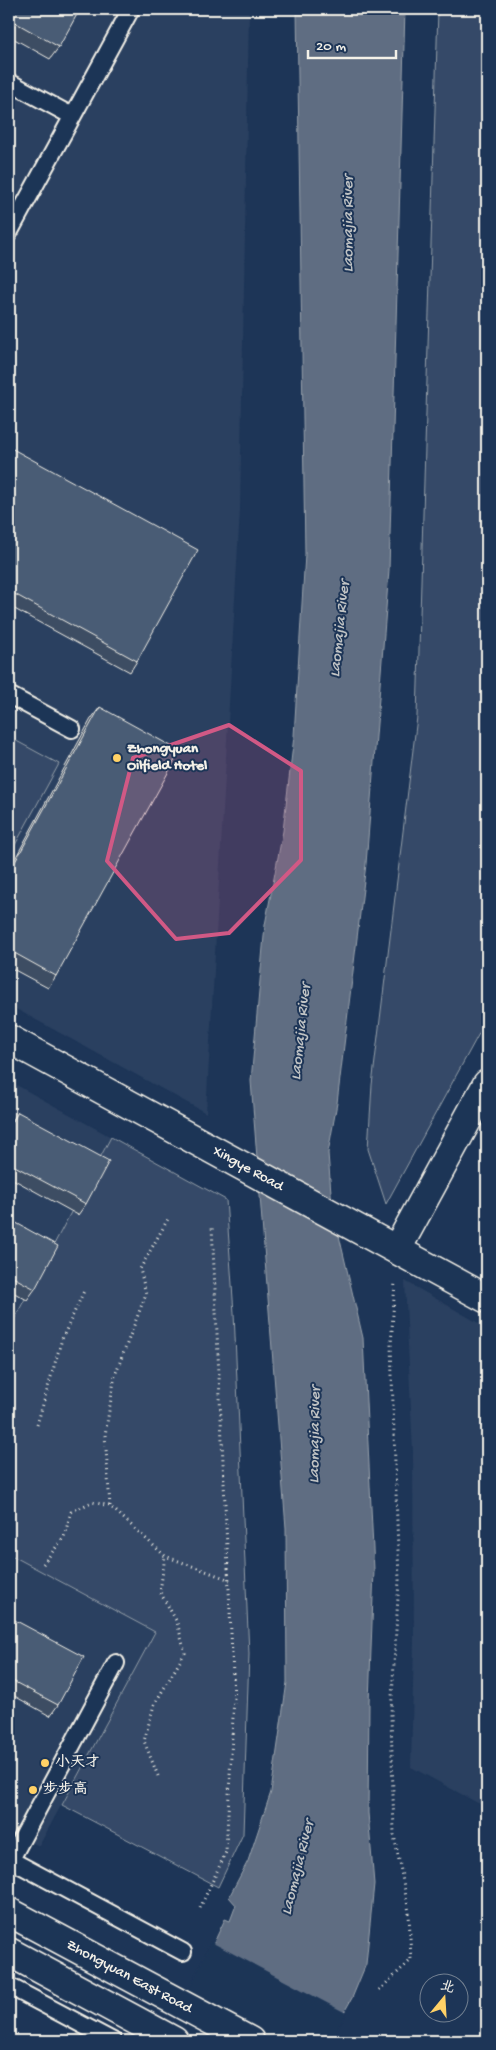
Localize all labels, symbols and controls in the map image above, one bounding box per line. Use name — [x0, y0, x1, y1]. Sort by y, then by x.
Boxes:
scale bar — [308, 28, 396, 60]
text: 20 m — [316, 38, 346, 56]
water label: Laomajia River — [340, 172, 359, 272]
water label: Laomajia River — [326, 577, 356, 678]
place label: Zhongyuan Oilfield Hotel — [127, 740, 208, 775]
marker: Zhongyuan Oilfield Hotel — [111, 752, 123, 764]
water label: Laomajia River — [287, 980, 317, 1081]
street label: Xingye Road — [209, 1142, 288, 1196]
water label: Laomajia River — [306, 1383, 326, 1484]
place label: 小天才 — [55, 1754, 100, 1772]
marker: 小天才 — [39, 1757, 51, 1769]
place label: 步步高 — [43, 1781, 88, 1799]
marker: 步步高 — [27, 1784, 39, 1796]
water label: Laomajia River — [278, 1815, 321, 1917]
street label: Zhongyuan East Road — [63, 1936, 196, 2018]
north arrow — [418, 1972, 468, 2022]
text: 北 — [438, 1978, 457, 1998]

